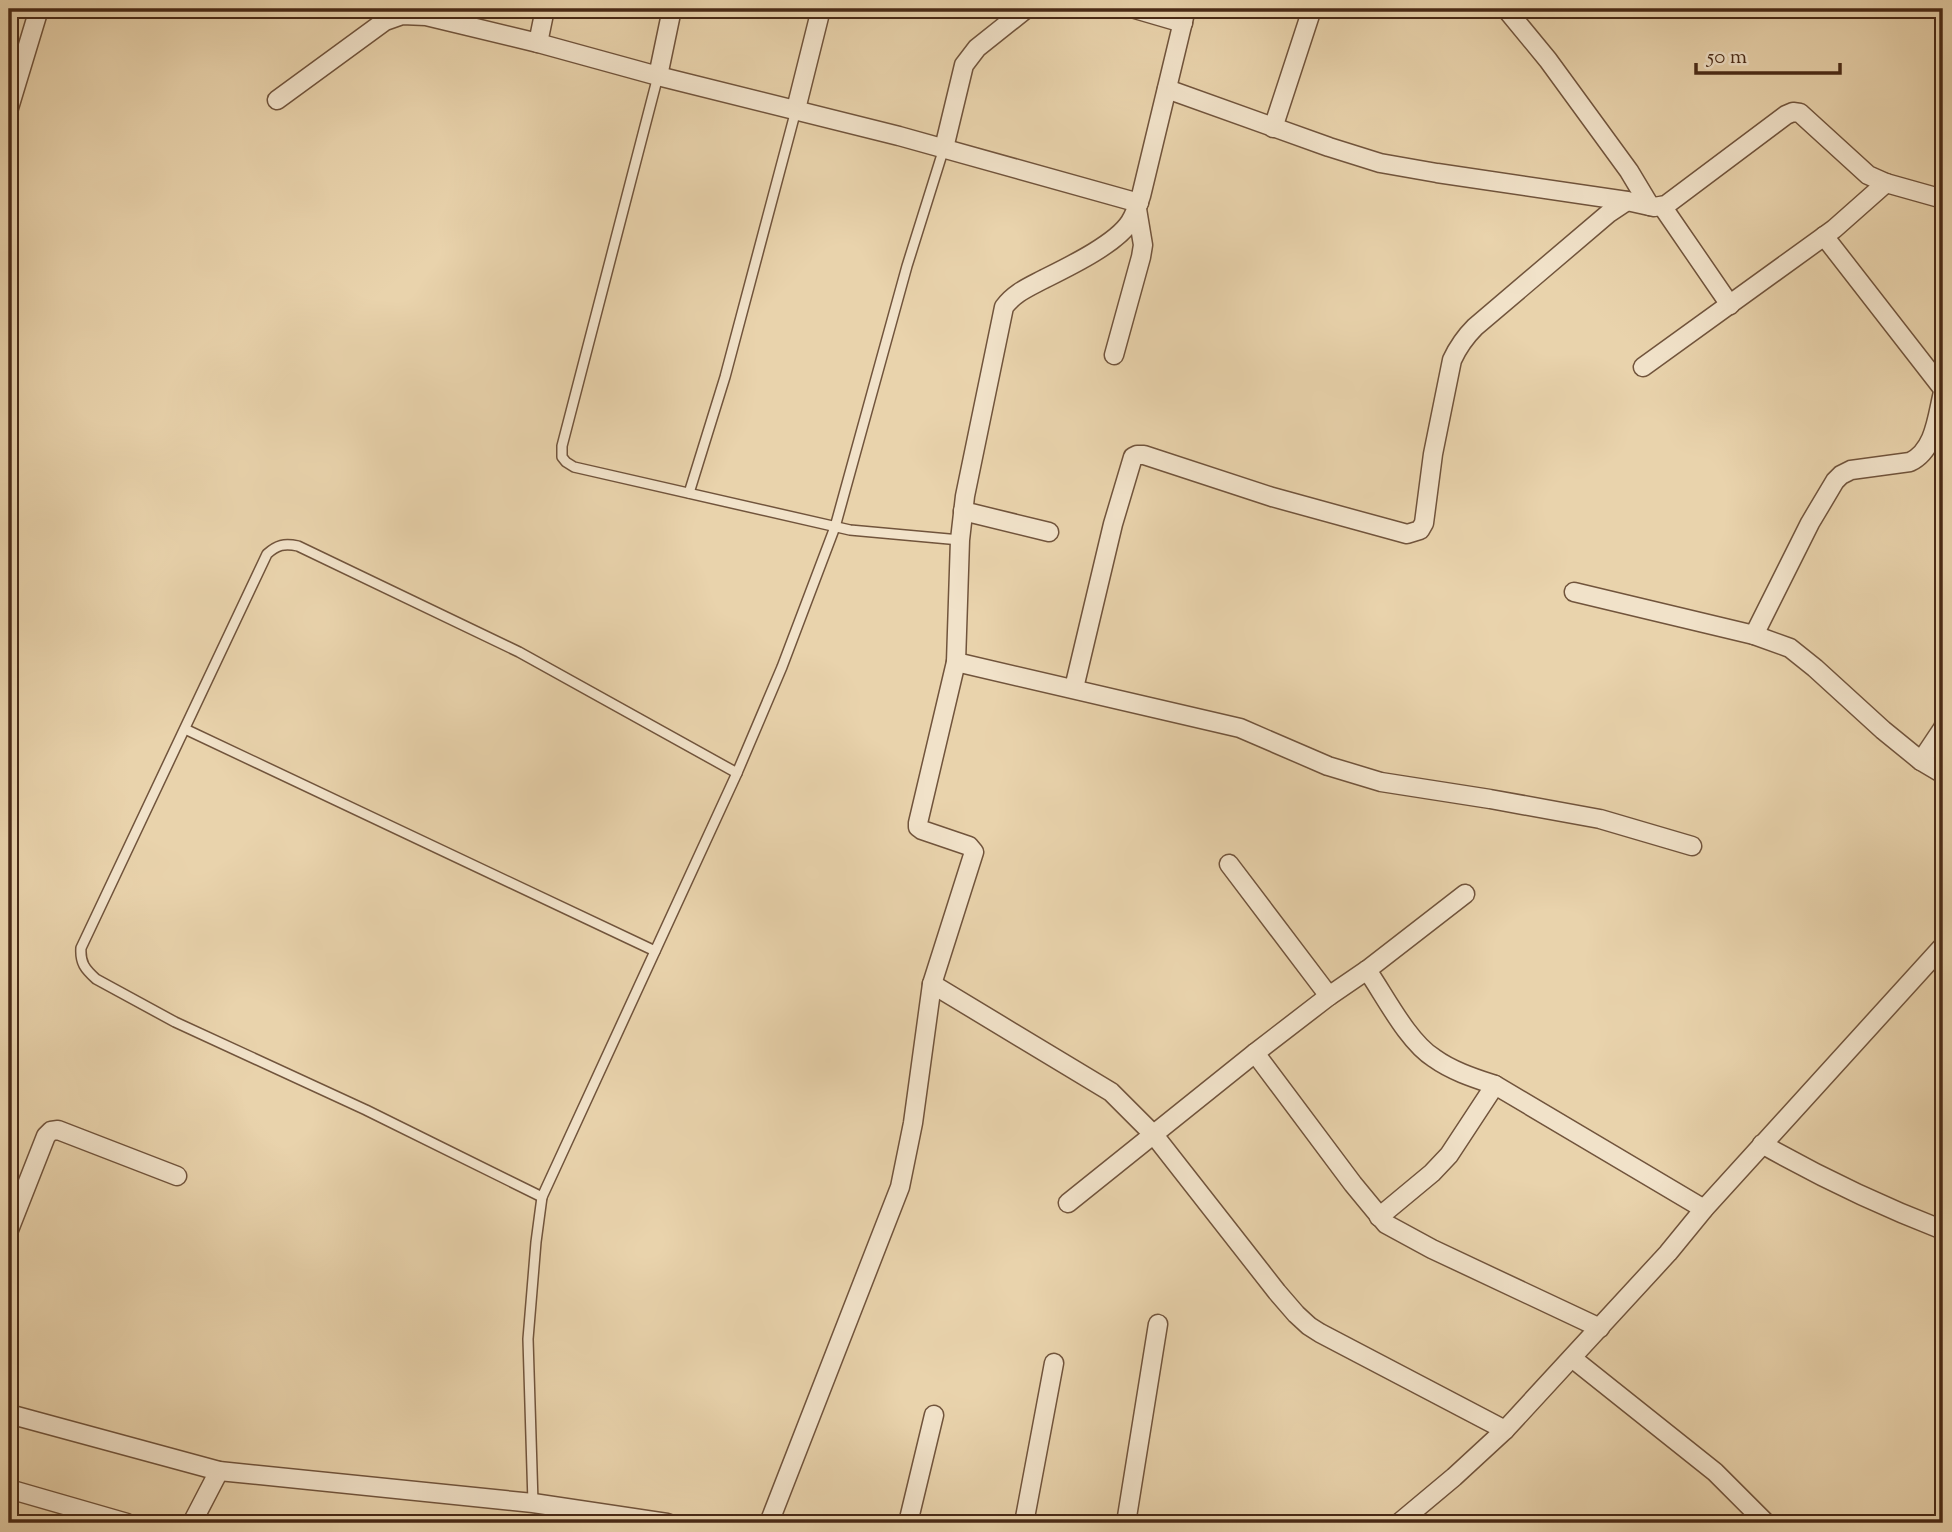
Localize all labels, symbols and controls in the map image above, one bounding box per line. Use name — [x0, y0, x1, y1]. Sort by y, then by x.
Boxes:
scale bar — [1696, 32, 1840, 76]
text: 50 m — [1706, 43, 1747, 73]

